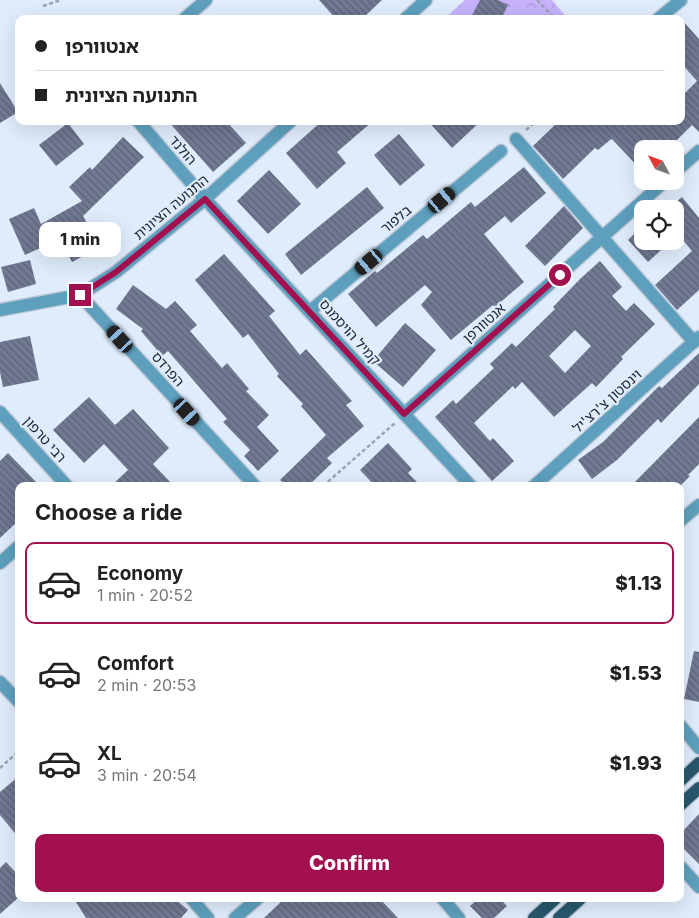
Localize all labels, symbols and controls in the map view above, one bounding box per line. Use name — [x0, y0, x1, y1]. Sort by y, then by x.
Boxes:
text: אנטוורפן — [65, 35, 139, 58]
text: התנועה הציונית — [65, 84, 197, 107]
street label: הולנד — [166, 132, 201, 168]
north arrow — [634, 140, 684, 190]
map controls — [634, 140, 684, 250]
street label: התנועה הציונית — [130, 171, 211, 243]
car — [425, 185, 458, 215]
button: locate — [634, 200, 684, 250]
street label: בלפור — [377, 201, 415, 236]
callout: 1 min — [39, 222, 121, 258]
text: 1 min — [60, 229, 100, 249]
car — [352, 247, 385, 277]
route start — [549, 264, 571, 286]
route end — [69, 284, 91, 306]
street label: קמיל הויסמנס — [316, 295, 385, 368]
street label: אנטוורפן — [459, 299, 509, 346]
car — [104, 323, 135, 355]
street label: הפרדס — [148, 348, 188, 389]
street label: וינסטון צ'רצ'יל — [569, 365, 645, 436]
car — [171, 396, 202, 428]
street label: רבי טרפון — [20, 412, 70, 465]
text: Choose a ride — [35, 499, 183, 525]
icon: car — [37, 561, 82, 606]
text: Economy — [97, 562, 183, 585]
text: $1.13 — [615, 572, 662, 595]
text: 1 min · 20:52 — [97, 585, 193, 605]
icon: car — [37, 651, 82, 696]
text: Comfort — [97, 652, 174, 675]
text: $1.53 — [610, 662, 662, 685]
text: 2 min · 20:53 — [97, 675, 196, 695]
icon: car — [37, 741, 82, 786]
text: XL — [97, 742, 122, 765]
text: $1.93 — [610, 752, 662, 775]
text: 3 min · 20:54 — [97, 765, 197, 785]
button: Confirm — [35, 834, 664, 892]

